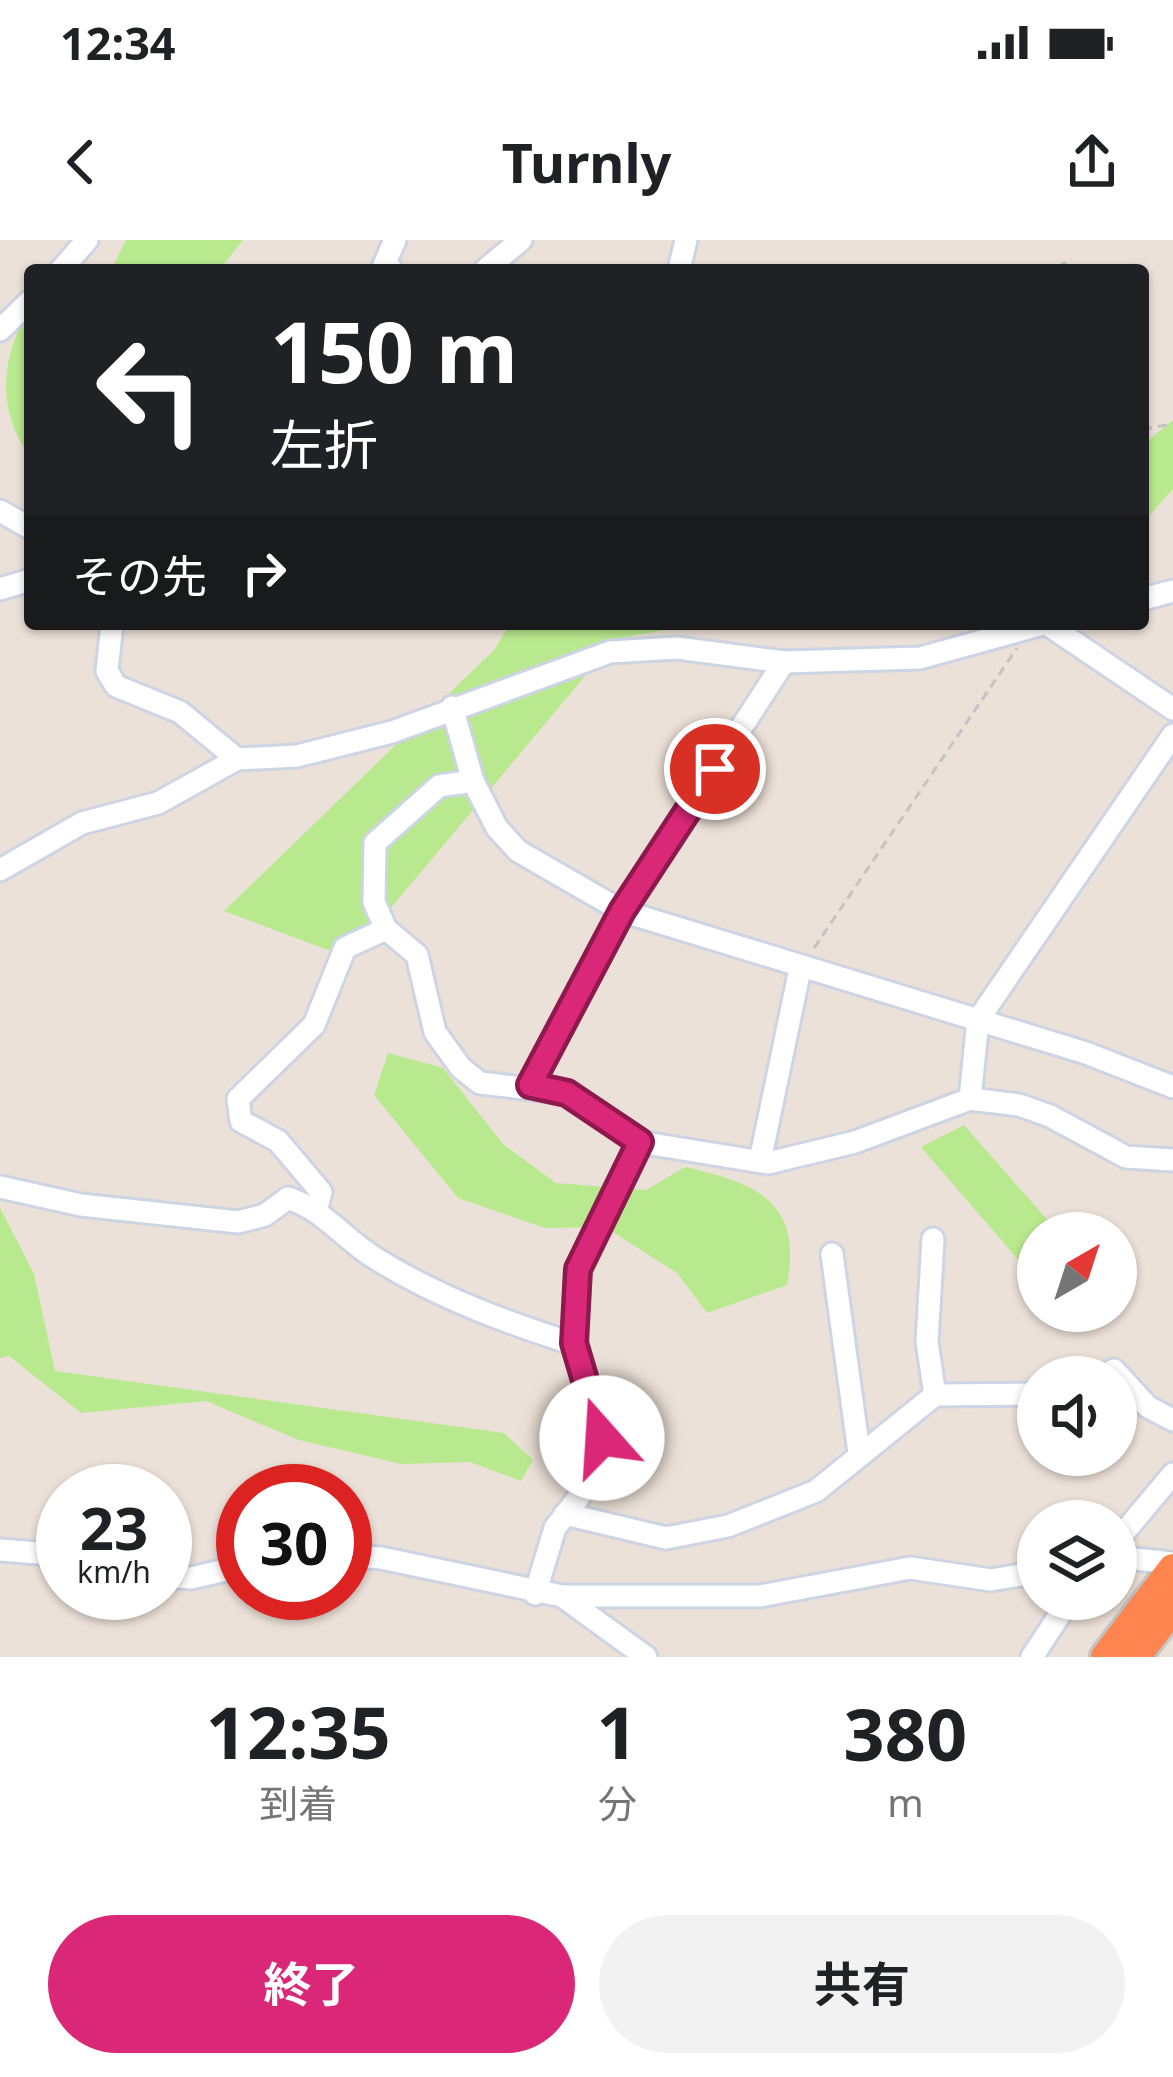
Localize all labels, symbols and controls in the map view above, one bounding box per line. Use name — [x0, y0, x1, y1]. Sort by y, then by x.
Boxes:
text: 12:34 — [60, 12, 176, 73]
text: Turnly — [502, 125, 671, 199]
icon: back — [48, 129, 114, 195]
icon: share — [1059, 129, 1125, 195]
text: 150 m — [270, 293, 518, 408]
icon: left — [72, 312, 228, 468]
text: 左折 — [270, 407, 378, 481]
icon: right — [231, 540, 297, 606]
text: その先 — [72, 545, 207, 606]
pin — [664, 718, 766, 820]
icon: arrive — [682, 736, 748, 802]
north arrow — [1017, 1212, 1137, 1332]
map controls — [1017, 1212, 1137, 1620]
button: sound — [1017, 1356, 1137, 1476]
position arrow — [539, 1375, 665, 1501]
speed limit sign: 30 — [216, 1464, 372, 1620]
text: 23 — [80, 1486, 148, 1568]
button: layers — [1017, 1500, 1137, 1620]
text: km/h — [77, 1551, 151, 1592]
text: 12:35 — [206, 1682, 391, 1780]
text: 1 — [597, 1682, 638, 1780]
text: 380 — [844, 1684, 967, 1782]
text: m — [887, 1775, 924, 1828]
text: 到着 — [259, 1776, 337, 1829]
text: 分 — [598, 1776, 637, 1829]
button: 終了 — [48, 1915, 575, 2053]
button: 共有 — [599, 1915, 1125, 2053]

